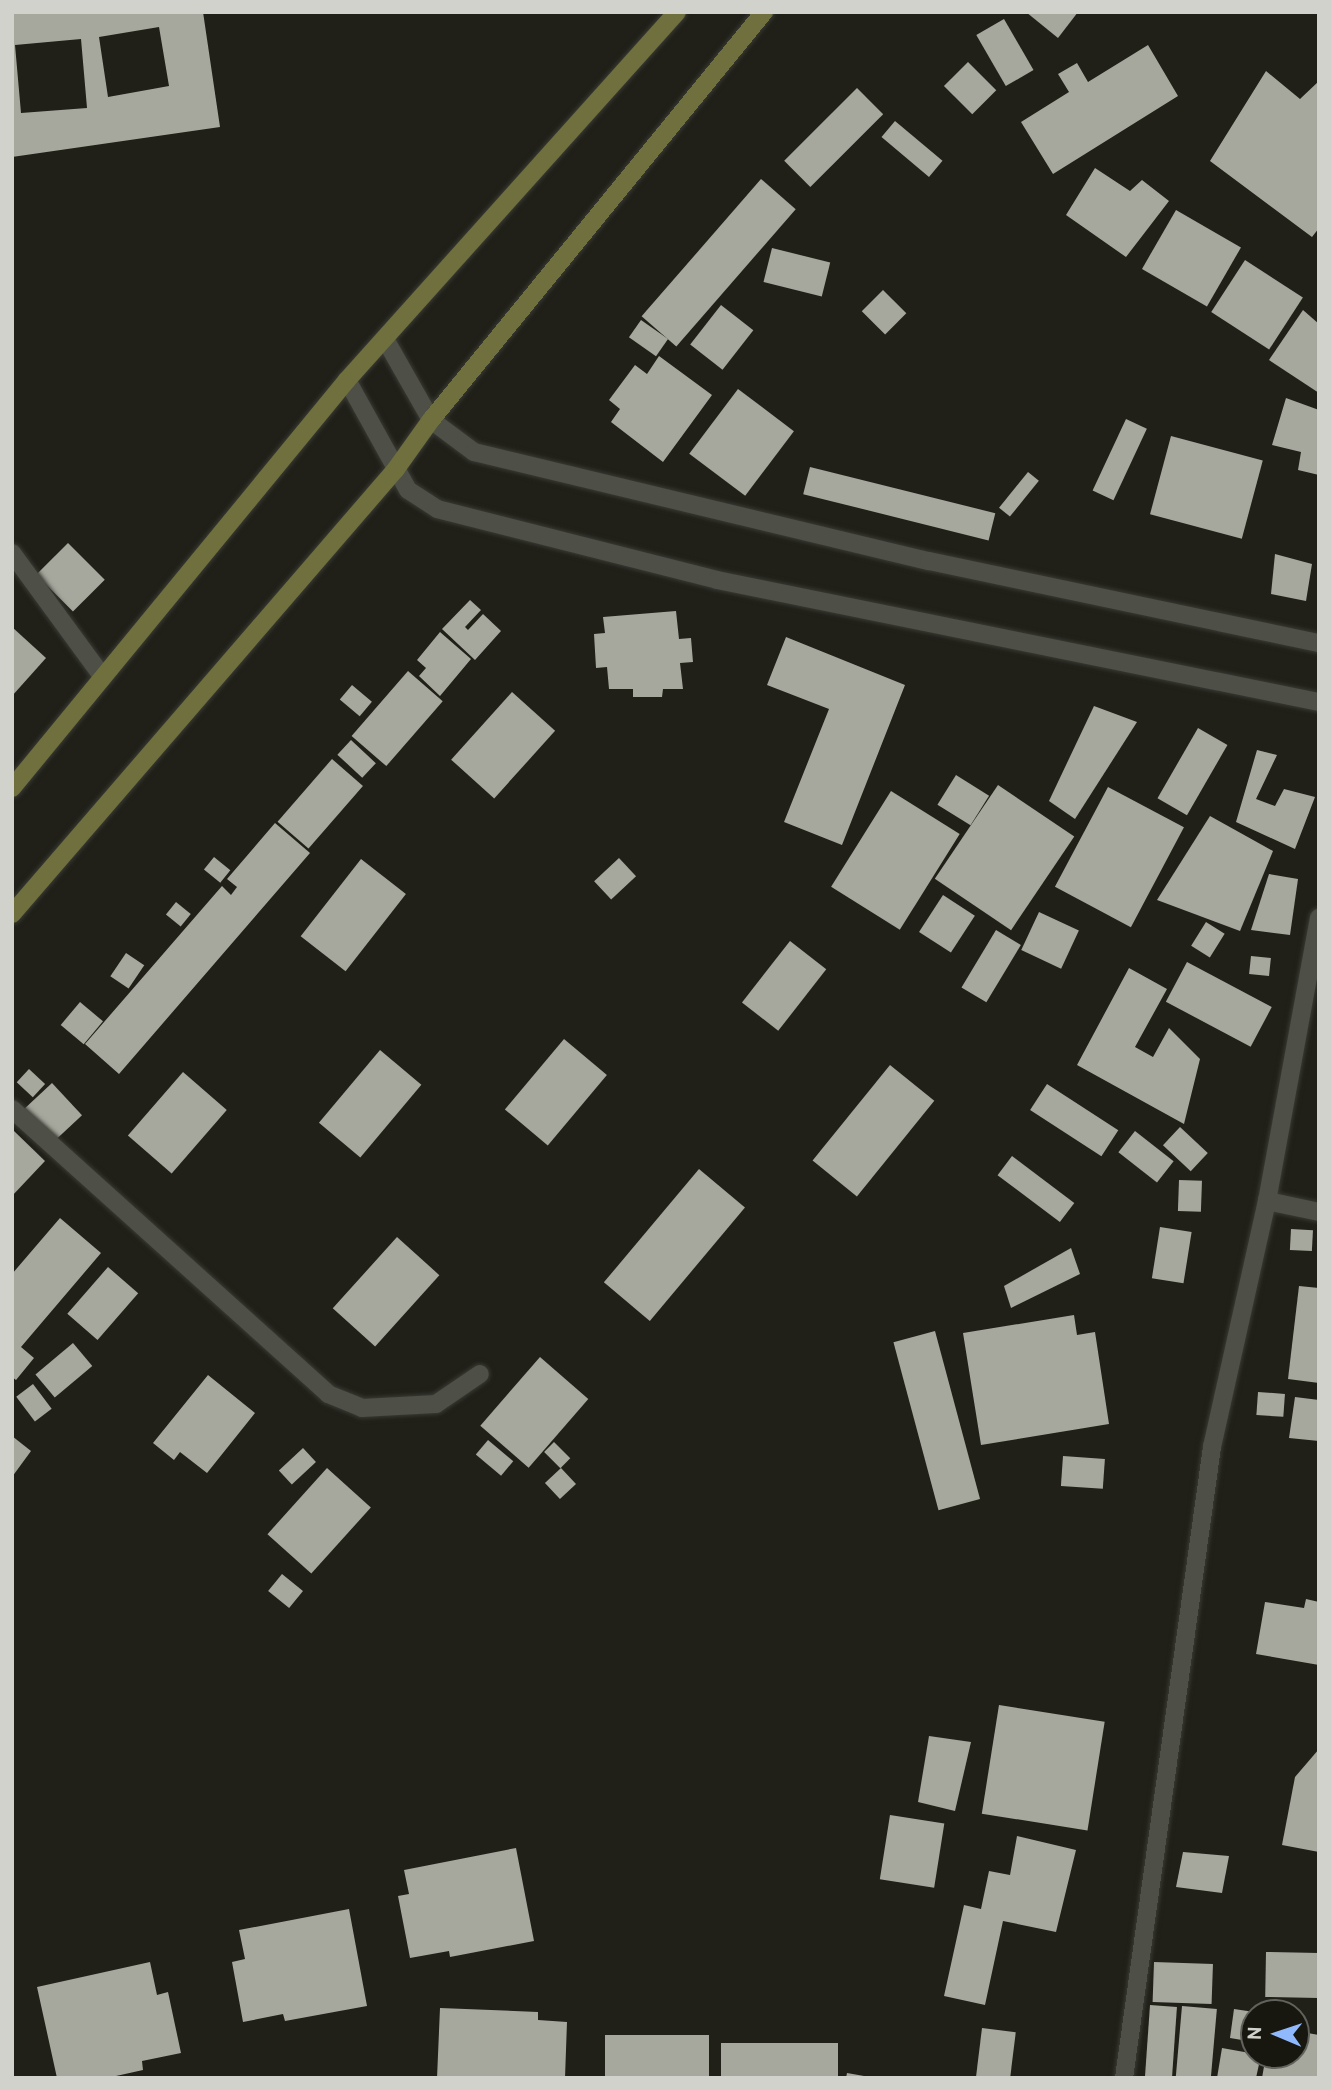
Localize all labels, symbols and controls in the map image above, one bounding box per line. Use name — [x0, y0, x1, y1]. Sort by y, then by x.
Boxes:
north arrow — [1240, 1999, 1310, 2069]
text: N — [1244, 2026, 1268, 2041]

